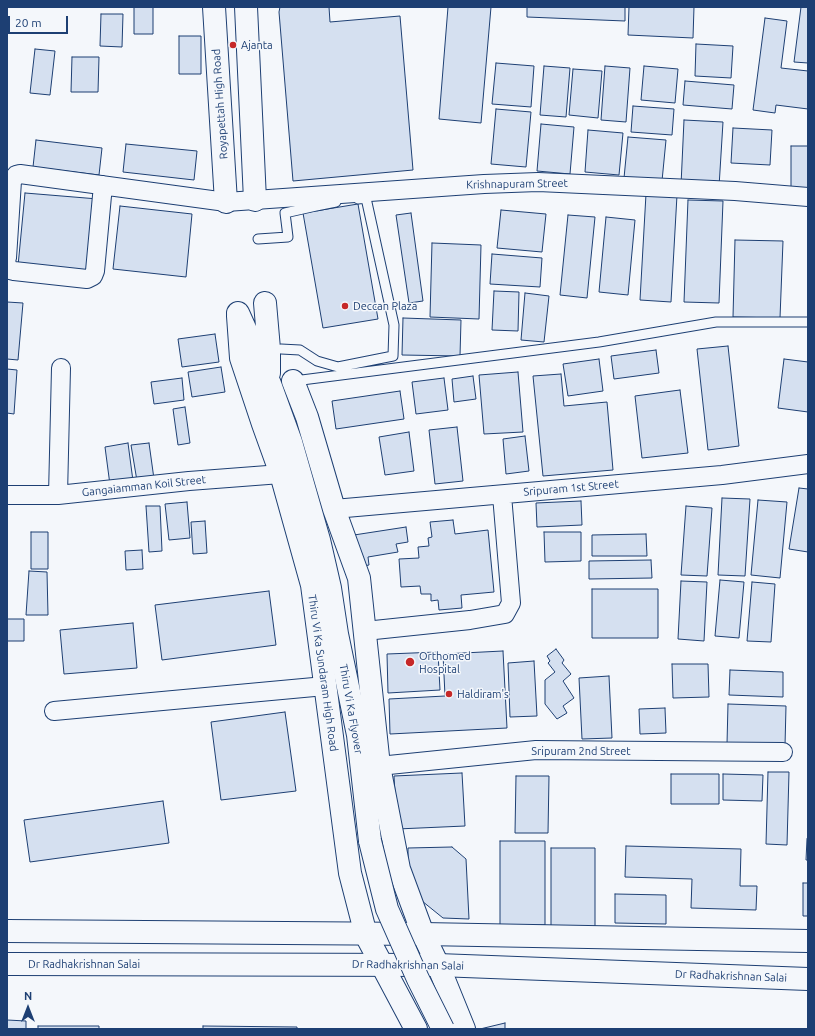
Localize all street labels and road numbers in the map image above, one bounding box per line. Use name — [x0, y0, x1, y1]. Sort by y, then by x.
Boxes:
street label: Royapettah High Road — [210, 48, 230, 160]
street label: Krishnapuram Street — [466, 177, 568, 191]
street label: Gangaiamman Koil Street — [81, 473, 207, 499]
street label: Sripuram 1st Street — [523, 477, 619, 499]
street label: Thiru Vi Ka Sundaram High Road — [305, 594, 341, 752]
street label: Thiru Vi Ka Flyover — [337, 663, 365, 755]
street label: Sripuram 2nd Street — [531, 744, 631, 758]
street label: Dr Radhakrishnan Salai — [28, 957, 140, 971]
street label: Dr Radhakrishnan Salai — [352, 957, 464, 973]
street label: Dr Radhakrishnan Salai — [675, 967, 787, 985]

